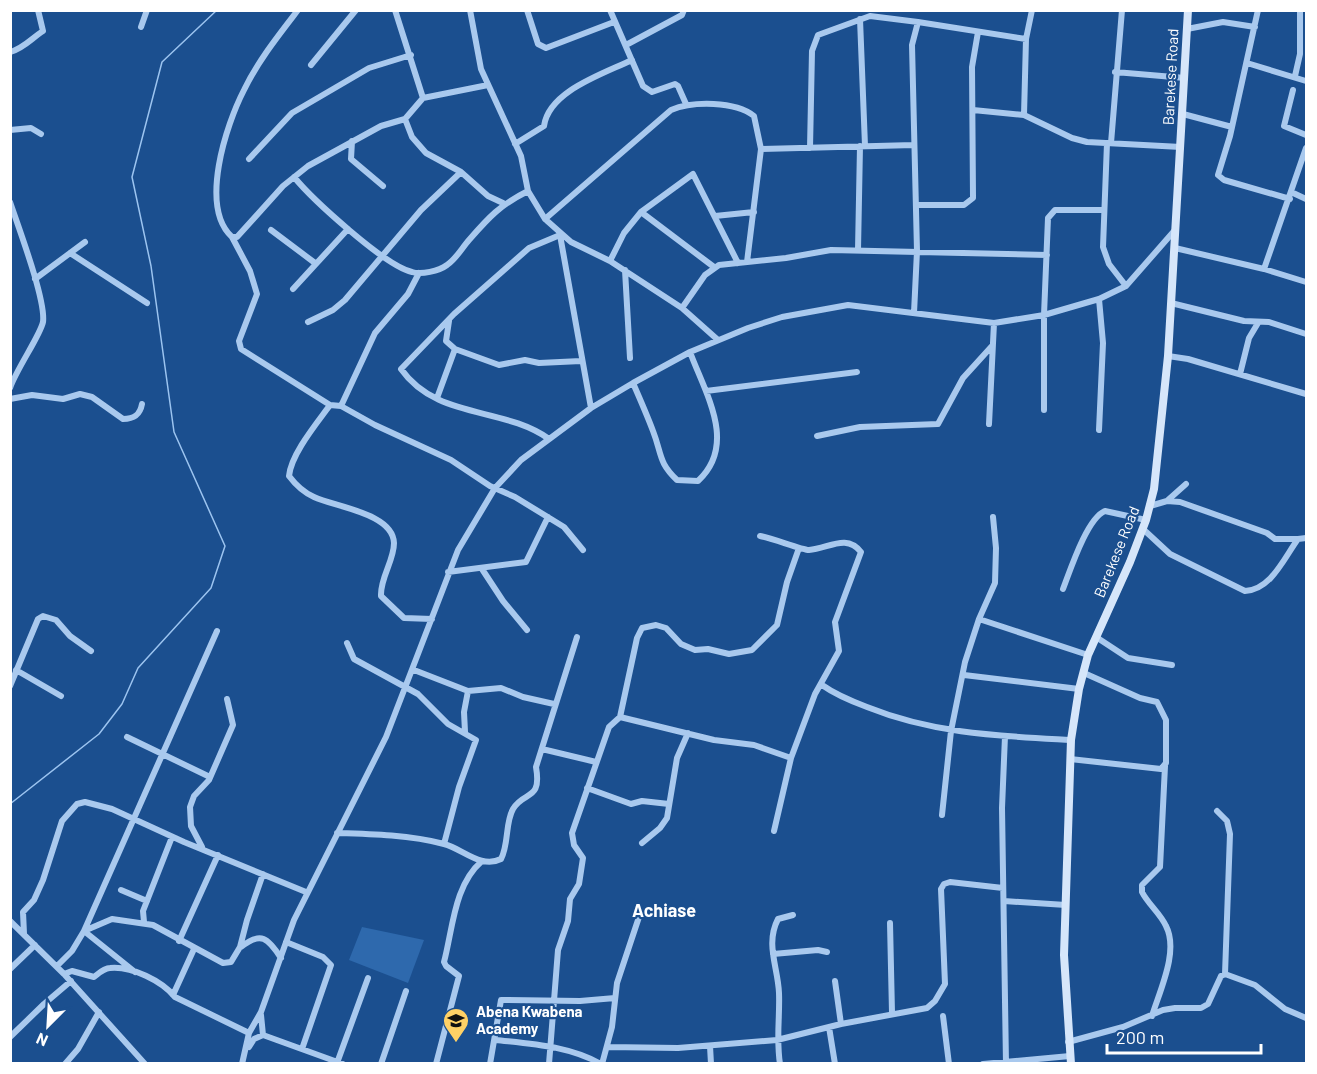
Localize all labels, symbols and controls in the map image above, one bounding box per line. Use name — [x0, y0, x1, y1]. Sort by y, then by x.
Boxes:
street label: Barekese Road — [1158, 28, 1182, 126]
street label: Barekese Road — [1090, 503, 1143, 600]
district label: Achiase — [632, 899, 696, 921]
north arrow — [18, 996, 78, 1056]
place label: Abena Kwabena Academy — [476, 1002, 583, 1037]
school or university icon: Abena Kwabena Academy — [441, 1006, 471, 1044]
scale bar — [1107, 1017, 1262, 1055]
text: 200 m — [1116, 1026, 1164, 1048]
text: N — [33, 1029, 50, 1051]

